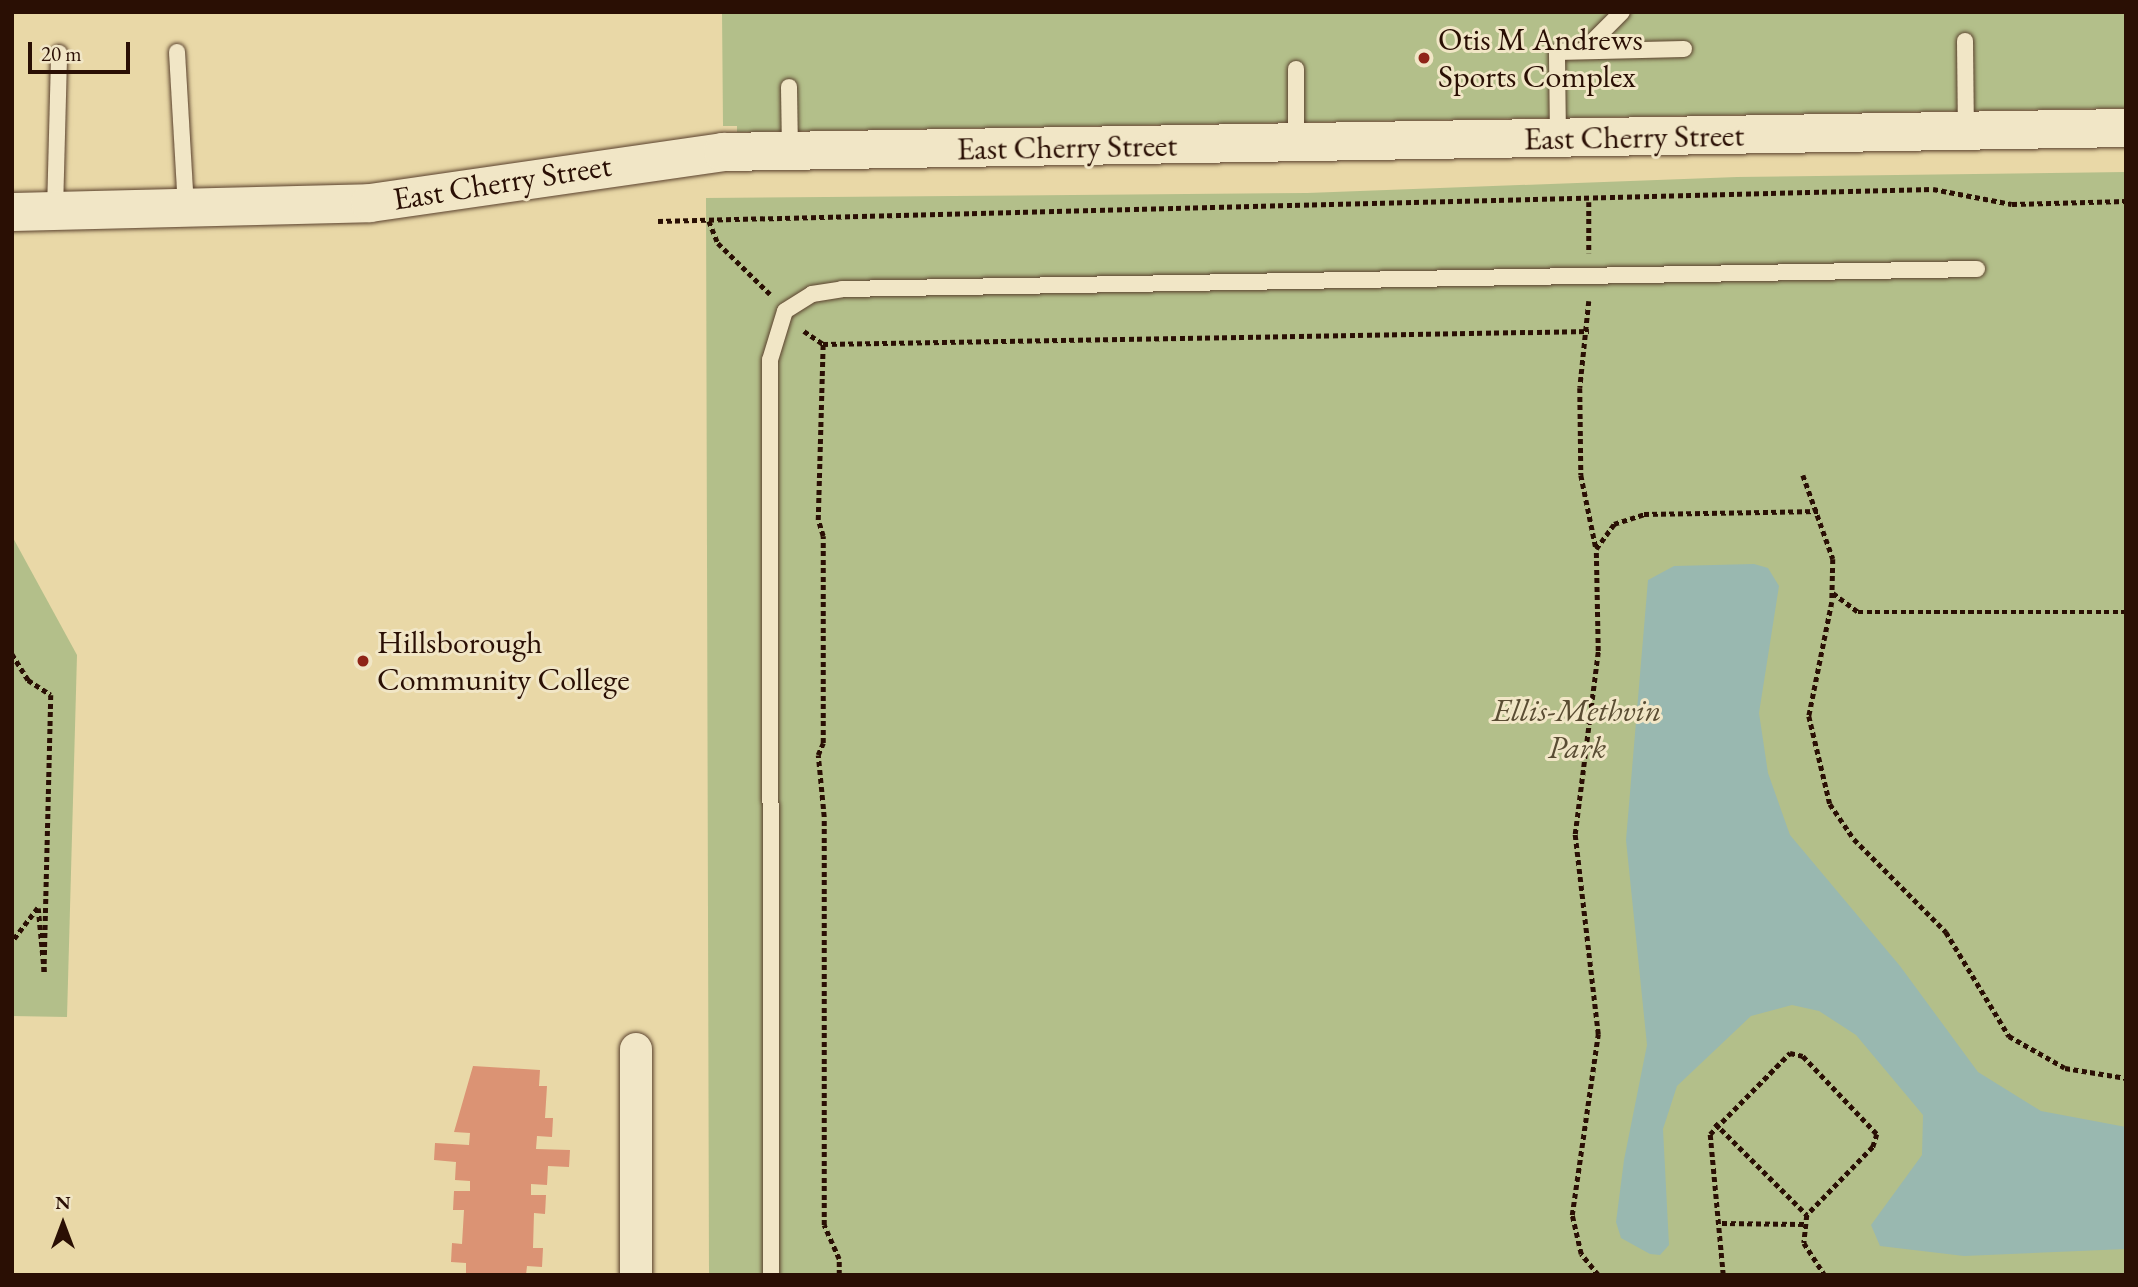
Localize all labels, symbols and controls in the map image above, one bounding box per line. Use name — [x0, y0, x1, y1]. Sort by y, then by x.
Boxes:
place label: Otis M Andrews Sports Complex — [1438, 21, 1643, 96]
scale bar — [32, 28, 133, 72]
text: 20 m — [41, 40, 82, 67]
marker: Otis M Andrews Sports Complex — [1416, 50, 1432, 66]
street label: East Cherry Street — [1523, 116, 1745, 158]
street label: East Cherry Street — [956, 126, 1178, 168]
street label: East Cherry Street — [390, 146, 614, 218]
place label: Hillsborough Community College — [377, 624, 630, 699]
marker: Hillsborough Community College — [355, 653, 371, 669]
park label: Ellis-Methvin Park — [1493, 692, 1661, 767]
north arrow — [28, 1189, 98, 1259]
text: N — [55, 1190, 71, 1215]

